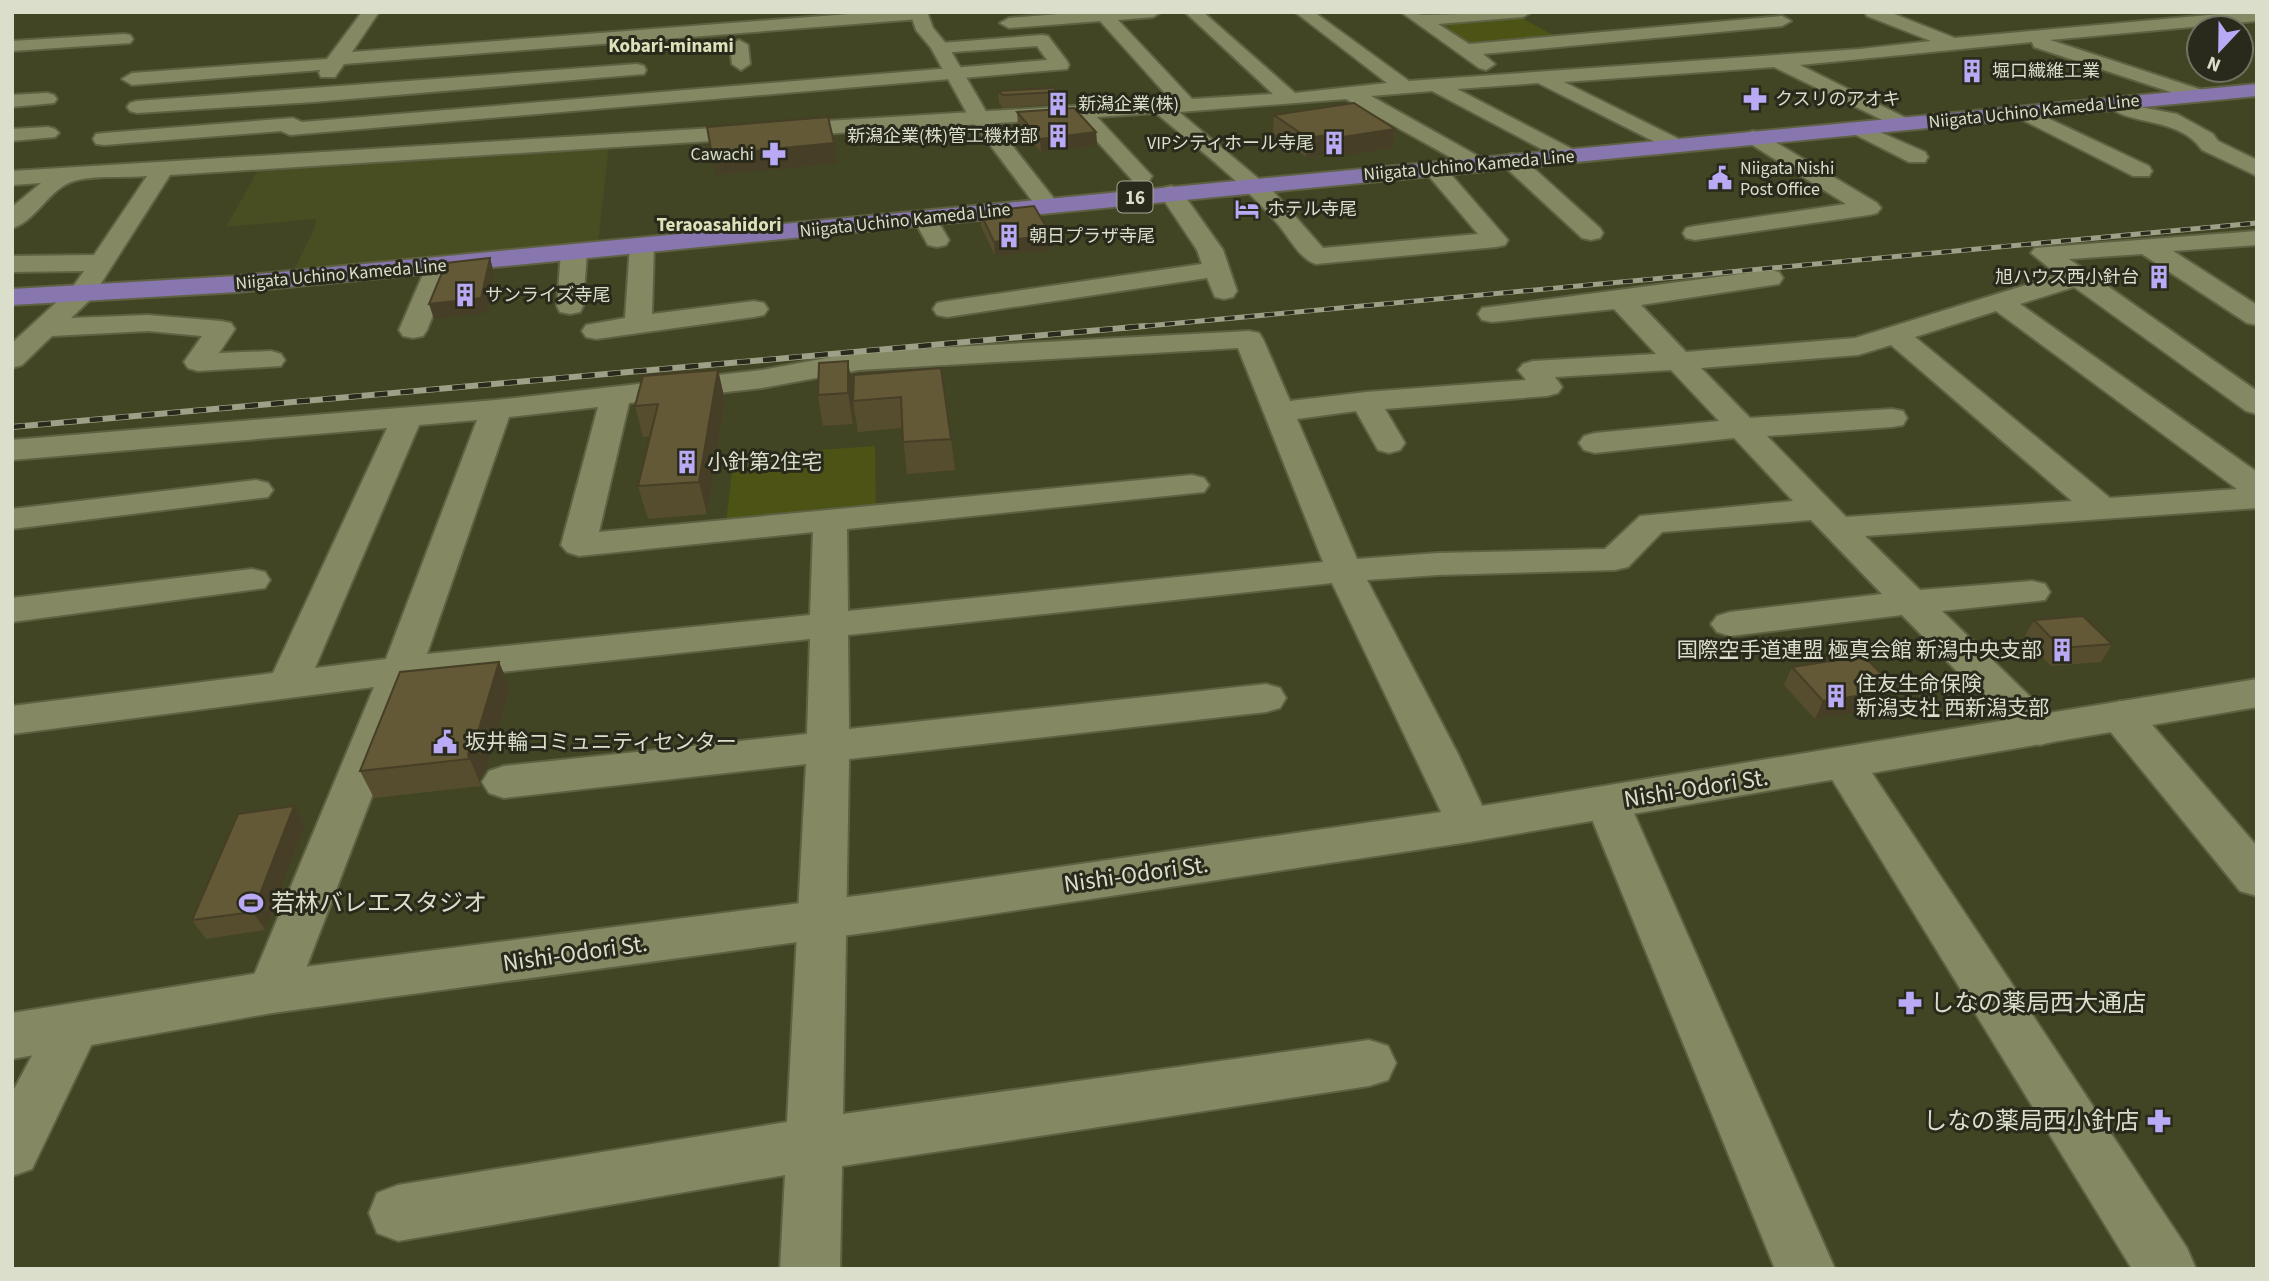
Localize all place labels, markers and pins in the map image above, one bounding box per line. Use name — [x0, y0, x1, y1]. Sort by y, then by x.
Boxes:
building icon: 堀口繊維工業 — [1958, 57, 1986, 85]
place label: 堀口繊維工業 — [1992, 59, 2100, 84]
pharmacy icon: クスリのアオキ — [1741, 85, 1769, 113]
place label: クスリのアオキ — [1775, 87, 1900, 112]
building icon: 新潟企業(株) — [1044, 90, 1072, 118]
place label: 新潟企業(株) — [1078, 92, 1179, 117]
building icon: 新潟企業(株)管工機材部 — [1044, 122, 1072, 150]
place label: 新潟企業(株)管工機材部 — [847, 124, 1038, 149]
building icon: VIPシティホール寺尾 — [1320, 129, 1348, 157]
place label: VIPシティホール寺尾 — [1147, 131, 1314, 156]
pharmacy icon: Cawachi — [760, 140, 788, 168]
place label: Cawachi — [690, 142, 754, 167]
place label: Niigata Nishi Post Office — [1740, 156, 1834, 202]
public building icon: Niigata Nishi Post Office — [1706, 164, 1734, 192]
hotel icon: ホテル寺尾 — [1233, 195, 1261, 223]
place label: ホテル寺尾 — [1267, 197, 1357, 222]
building icon: 朝日プラザ寺尾 — [995, 222, 1023, 250]
place label: 朝日プラザ寺尾 — [1029, 224, 1155, 249]
building icon: 旭ハウス西小針台 — [2145, 263, 2173, 291]
place label: 旭ハウス西小針台 — [1995, 265, 2139, 290]
building icon: サンライズ寺尾 — [451, 281, 479, 309]
place label: サンライズ寺尾 — [485, 283, 610, 308]
place label: 小針第2住宅 — [707, 447, 822, 477]
building icon: 小針第2住宅 — [673, 448, 701, 476]
place label: 国際空手道連盟 極真会館 新潟中央支部 — [1677, 635, 2042, 665]
building icon: 国際空手道連盟 極真会館 新潟中央支部 — [2048, 636, 2076, 664]
place label: 住友生命保険 新潟支社 西新潟支部 — [1856, 669, 2049, 723]
building icon: 住友生命保険 新潟支社 西新潟支部 — [1822, 682, 1850, 710]
place label: 坂井輪コミュニティセンター — [465, 727, 737, 757]
public building icon: 坂井輪コミュニティセンター — [431, 728, 459, 756]
place label: 若林バレエスタジオ — [271, 886, 487, 921]
sports icon: 若林バレエスタジオ — [237, 889, 265, 917]
place label: しなの薬局西大通店 — [1930, 986, 2146, 1021]
pharmacy icon: しなの薬局西大通店 — [1896, 989, 1924, 1017]
place label: しなの薬局西小針店 — [1923, 1104, 2139, 1139]
pharmacy icon: しなの薬局西小針店 — [2145, 1107, 2173, 1135]

